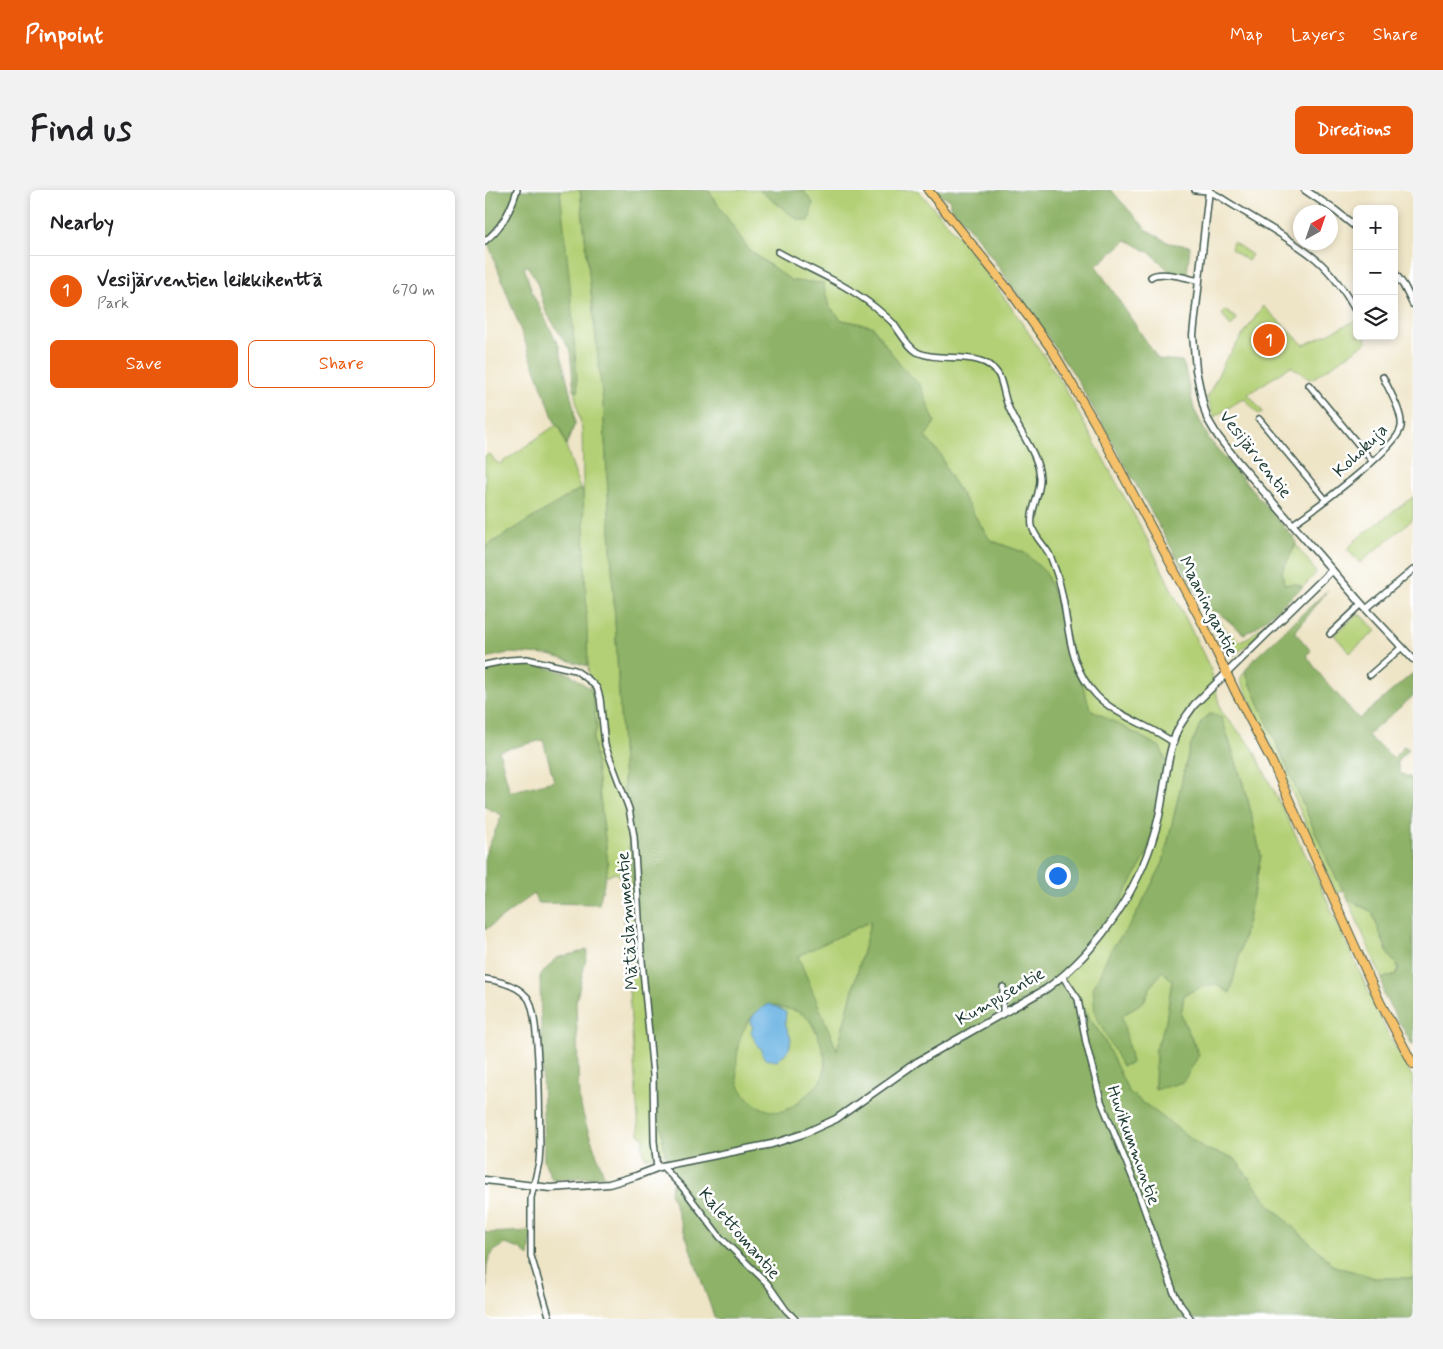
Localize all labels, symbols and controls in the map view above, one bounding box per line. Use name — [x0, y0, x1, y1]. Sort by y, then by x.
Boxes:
text: Pinpoint — [25, 20, 103, 51]
text: Map — [1230, 23, 1263, 47]
text: Layers — [1291, 23, 1345, 47]
text: Share — [1373, 23, 1418, 47]
button: Directions — [1295, 106, 1413, 154]
text: Find us — [30, 107, 132, 153]
north arrow — [1293, 205, 1338, 250]
map controls — [1353, 205, 1398, 340]
button: + — [1353, 205, 1398, 250]
text: Nearby — [50, 209, 114, 237]
button: − — [1353, 250, 1398, 295]
text: Vesijärventien leikkikenttä — [97, 268, 323, 293]
text: 1 — [62, 280, 70, 301]
text: 670 m — [392, 280, 435, 301]
text: Park — [97, 293, 129, 314]
button: layers — [1353, 295, 1398, 340]
pin: 1 — [1253, 321, 1285, 359]
button: Save — [50, 340, 238, 388]
button: Share — [248, 340, 435, 388]
street label: Vesijärventie — [1213, 406, 1297, 504]
street label: Kohokuja — [1328, 418, 1393, 483]
street label: Maaningantie — [1173, 552, 1244, 661]
street label: Mätäslammentie — [611, 851, 645, 991]
your location — [1045, 863, 1071, 889]
street label: Kumpusentie — [952, 962, 1049, 1032]
street label: Huvikummuntie — [1100, 1082, 1166, 1209]
street label: Kalettomantie — [693, 1183, 786, 1285]

